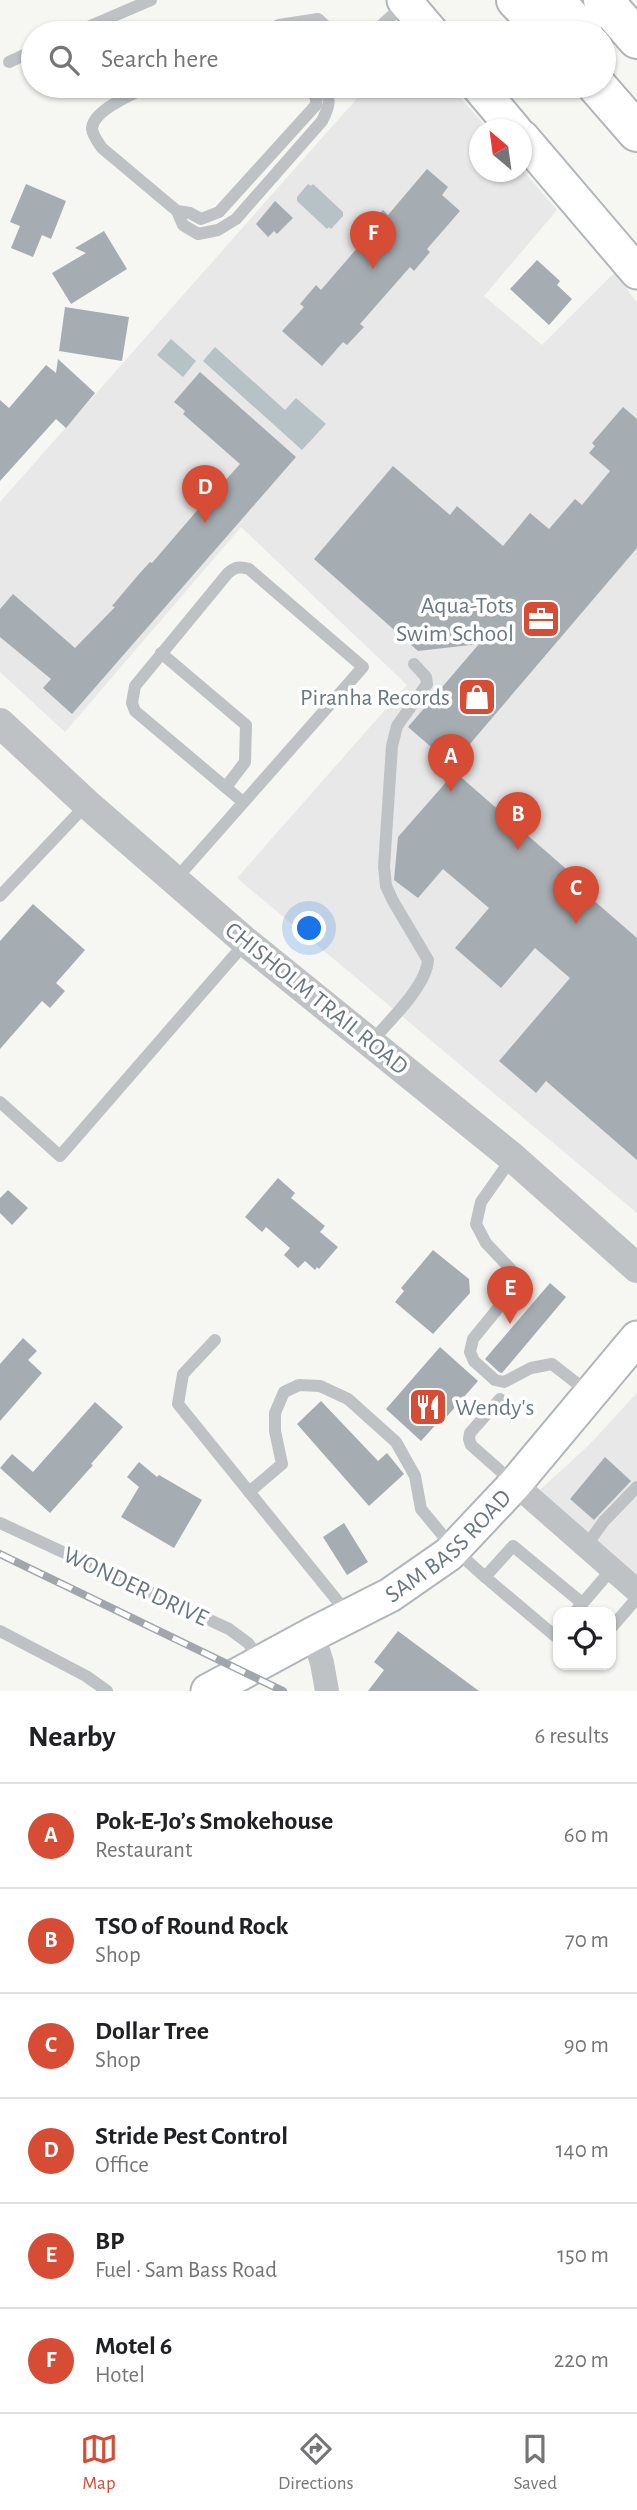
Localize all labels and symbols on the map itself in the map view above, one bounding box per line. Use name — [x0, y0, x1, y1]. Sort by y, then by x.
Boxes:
north arrow — [469, 119, 532, 182]
pin: F — [350, 211, 396, 269]
pin: D — [182, 465, 228, 523]
place label: Aqua-Tots Swim School — [396, 594, 514, 646]
office icon: Aqua-Tots Swim School — [520, 598, 562, 640]
shop icon: Piranha Records — [456, 676, 498, 718]
place label: Piranha Records — [300, 686, 450, 710]
pin: A — [428, 734, 474, 792]
pin: B — [495, 792, 541, 850]
pin: C — [553, 866, 599, 924]
your location — [292, 911, 326, 945]
street label: CHISHOLM TRAIL ROAD — [220, 918, 412, 1080]
pin: E — [487, 1266, 533, 1324]
restaurant icon: Wendy's — [407, 1386, 449, 1428]
place label: Wendy's — [455, 1396, 534, 1420]
street label: SAM BASS ROAD — [381, 1485, 516, 1608]
street label: WONDER DRIVE — [59, 1543, 212, 1631]

